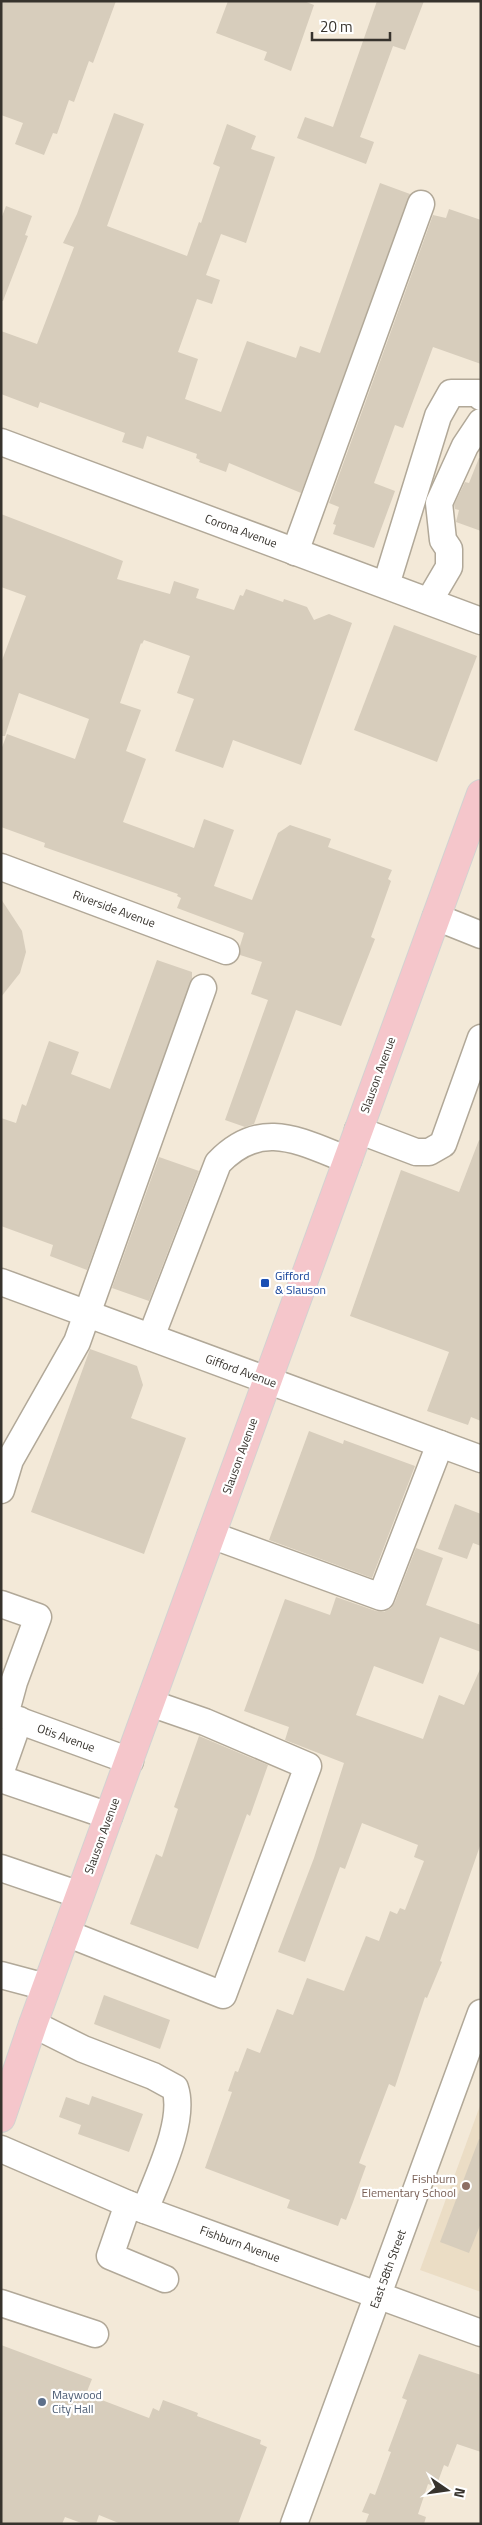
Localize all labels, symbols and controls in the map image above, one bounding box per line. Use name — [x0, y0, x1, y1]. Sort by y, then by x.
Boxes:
scale bar — [312, 10, 390, 42]
text: 20 m — [320, 15, 353, 38]
street label: Corona Avenue — [202, 509, 280, 552]
street label: Riverside Avenue — [70, 885, 158, 932]
street label: Slauson Avenue — [355, 1034, 400, 1116]
place label: Gifford & Slauson — [275, 1266, 326, 1299]
marker: Gifford & Slauson — [259, 1277, 271, 1289]
street label: Gifford Avenue — [203, 1349, 280, 1392]
street label: Slauson Avenue — [217, 1415, 262, 1497]
street label: Otis Avenue — [34, 1718, 98, 1757]
street label: Slauson Avenue — [79, 1795, 124, 1877]
place label: Fishburn Elementary School — [362, 2169, 456, 2202]
marker: Fishburn Elementary School — [460, 2180, 472, 2192]
street label: Fishburn Avenue — [197, 2220, 283, 2267]
street label: East 58th Street — [364, 2226, 411, 2311]
place label: Maywood City Hall — [52, 2385, 102, 2418]
marker: Maywood City Hall — [36, 2396, 48, 2408]
north arrow — [422, 2465, 472, 2515]
text: N — [449, 2486, 471, 2500]

